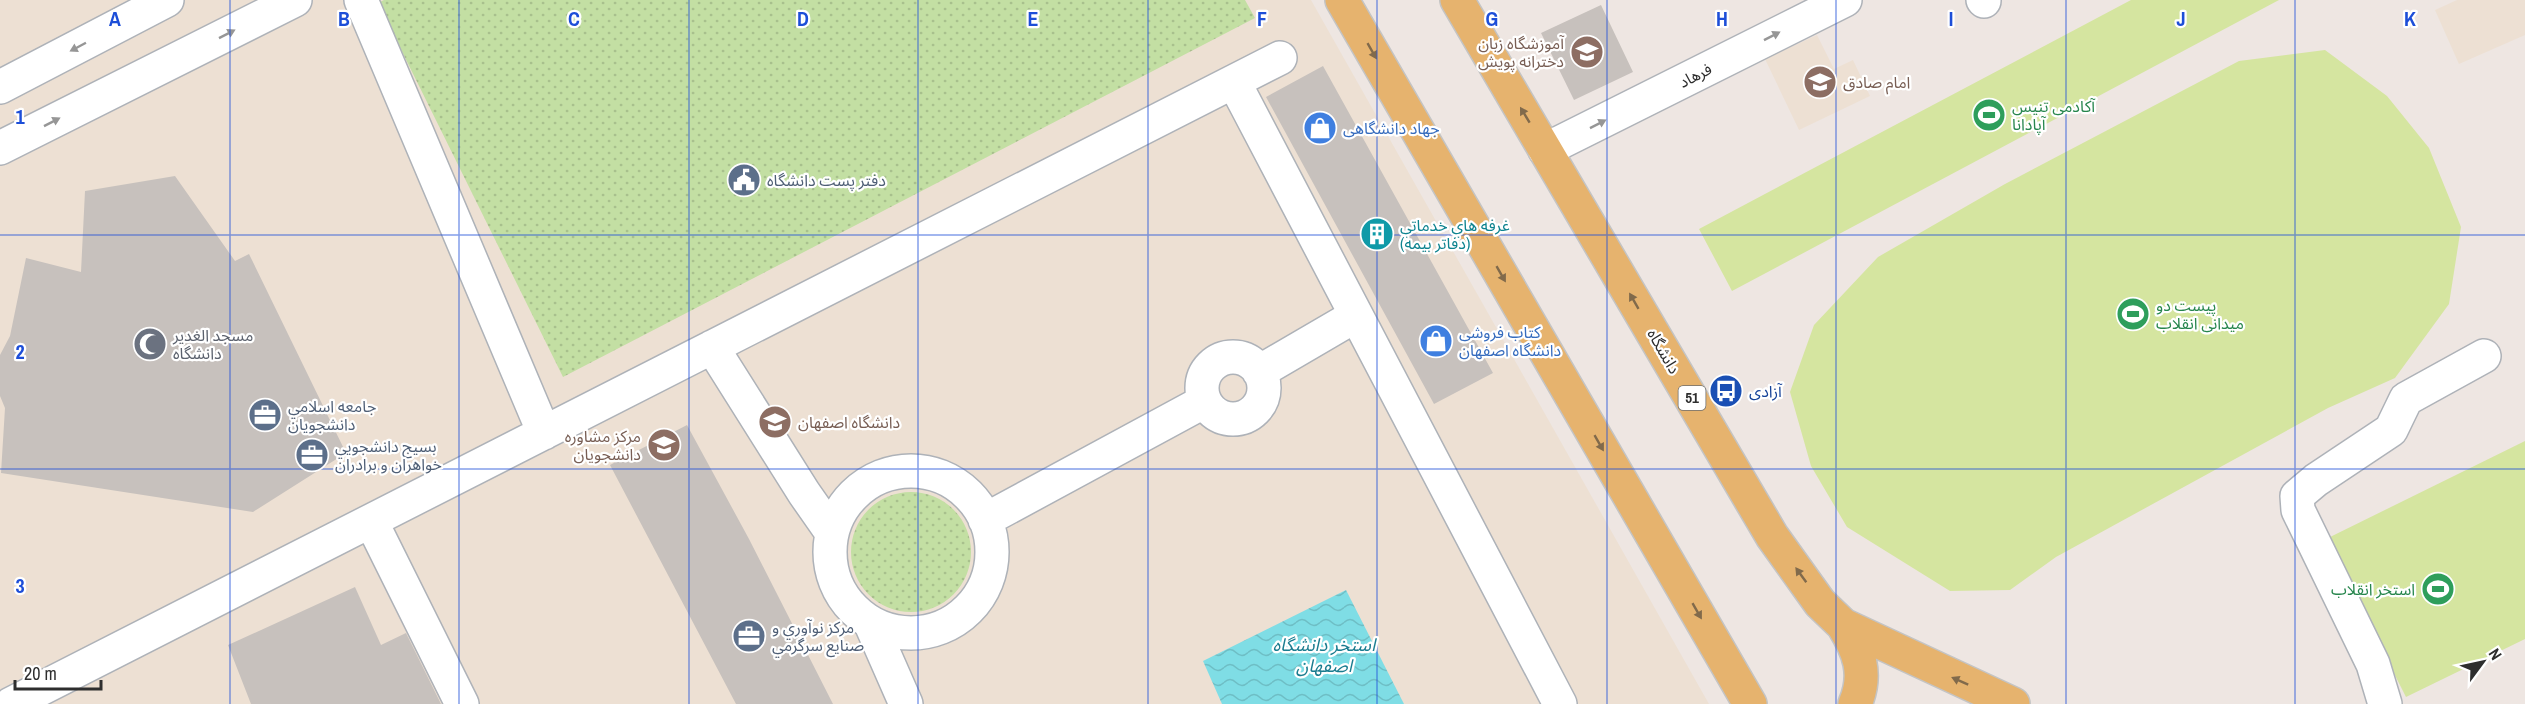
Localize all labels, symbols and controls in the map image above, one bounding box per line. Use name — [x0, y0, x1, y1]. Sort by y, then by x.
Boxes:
text: A — [109, 5, 121, 32]
text: B — [338, 5, 350, 32]
text: C — [568, 5, 580, 32]
text: D — [797, 5, 809, 32]
text: E — [1028, 5, 1039, 32]
text: F — [1257, 5, 1267, 32]
text: G — [1486, 5, 1498, 32]
text: H — [1716, 5, 1728, 32]
text: I — [1949, 5, 1953, 32]
text: J — [2176, 5, 2186, 32]
text: K — [2404, 5, 2416, 32]
one-way arrow — [218, 30, 235, 39]
place label: آموزشگاه زبان دخترانه پویش — [1478, 32, 1565, 72]
one-way arrow — [1764, 32, 1781, 41]
school or university icon: آموزشگاه زبان دخترانه پویش — [1569, 34, 1605, 70]
one-way arrow — [69, 42, 86, 51]
one-way arrow — [1366, 43, 1377, 59]
street label: فرهاد — [1675, 57, 1715, 93]
school or university icon: امام صادق — [1802, 64, 1838, 100]
place label: امام صادق — [1843, 71, 1910, 95]
place label: آکادمی تنیس آپادانا — [2012, 95, 2096, 135]
sports icon: آکادمی تنیس آپادانا — [1971, 97, 2007, 133]
text: 1 — [15, 103, 25, 130]
one-way arrow — [1519, 107, 1530, 123]
shop icon: جهاد دانشگاهی — [1302, 110, 1338, 146]
one-way arrow — [44, 117, 61, 126]
place label: جهاد دانشگاهی — [1343, 117, 1440, 139]
one-way arrow — [1589, 119, 1606, 128]
public building icon: دفتر پست دانشگاه — [726, 162, 762, 198]
place label: دفتر پست دانشگاه — [767, 169, 886, 191]
place label: غرفه هاي خدماتي (دفاتر بيمه) — [1400, 214, 1510, 254]
building icon: غرفه هاي خدماتي (دفاتر بيمه) — [1359, 216, 1395, 252]
one-way arrow — [1496, 266, 1506, 283]
one-way arrow — [1629, 293, 1640, 309]
place label: پیست دو میدانی انقلاب — [2156, 294, 2244, 334]
sports icon: پیست دو میدانی انقلاب — [2115, 296, 2151, 332]
place label: کتاب فروشی دانشگاه اصفهان — [1459, 321, 1561, 361]
shop icon: کتاب فروشی دانشگاه اصفهان — [1418, 323, 1454, 359]
place label: مسجد الغدیر دانشگاه — [172, 324, 253, 364]
street label: دانشگاه — [1642, 324, 1686, 378]
mosque icon: مسجد الغدیر دانشگاه — [132, 326, 168, 362]
text: 2 — [15, 338, 25, 365]
bus stop icon: آزادی — [1708, 373, 1744, 409]
place label: آزادی — [1749, 380, 1783, 402]
road number: 51 — [1678, 386, 1706, 410]
place label: جامعه اسلامي دانشجويان — [288, 395, 376, 435]
office icon: جامعه اسلامي دانشجويان — [247, 397, 283, 433]
school or university icon: دانشگاه اصفهان — [757, 404, 793, 440]
place label: دانشگاه اصفهان — [798, 411, 900, 433]
place label: مرکز مشاوره دانشجویان — [565, 425, 641, 465]
school or university icon: مرکز مشاوره دانشجویان — [646, 427, 682, 463]
place label: بسيج دانشجويي خواهران و برادران — [335, 435, 442, 475]
one-way arrow — [1594, 435, 1604, 452]
office icon: بسيج دانشجويي خواهران و برادران — [294, 437, 330, 473]
one-way arrow — [1796, 567, 1808, 582]
sports icon: استخر انقلاب — [2420, 571, 2456, 607]
text: 3 — [15, 572, 25, 599]
place label: استخر انقلاب — [2331, 578, 2415, 600]
one-way arrow — [1691, 603, 1702, 619]
place label: مرکز نوآوري و صنايع سرگرمي — [772, 616, 864, 658]
office icon: مرکز نوآوري و صنايع سرگرمي — [731, 618, 767, 654]
water label: استخر دانشگاه اصفهان — [1273, 632, 1377, 678]
north arrow — [2453, 632, 2513, 692]
text: N — [2484, 644, 2507, 664]
scale bar — [15, 653, 100, 691]
text: 20 m — [24, 661, 57, 686]
one-way arrow — [1951, 676, 1968, 685]

